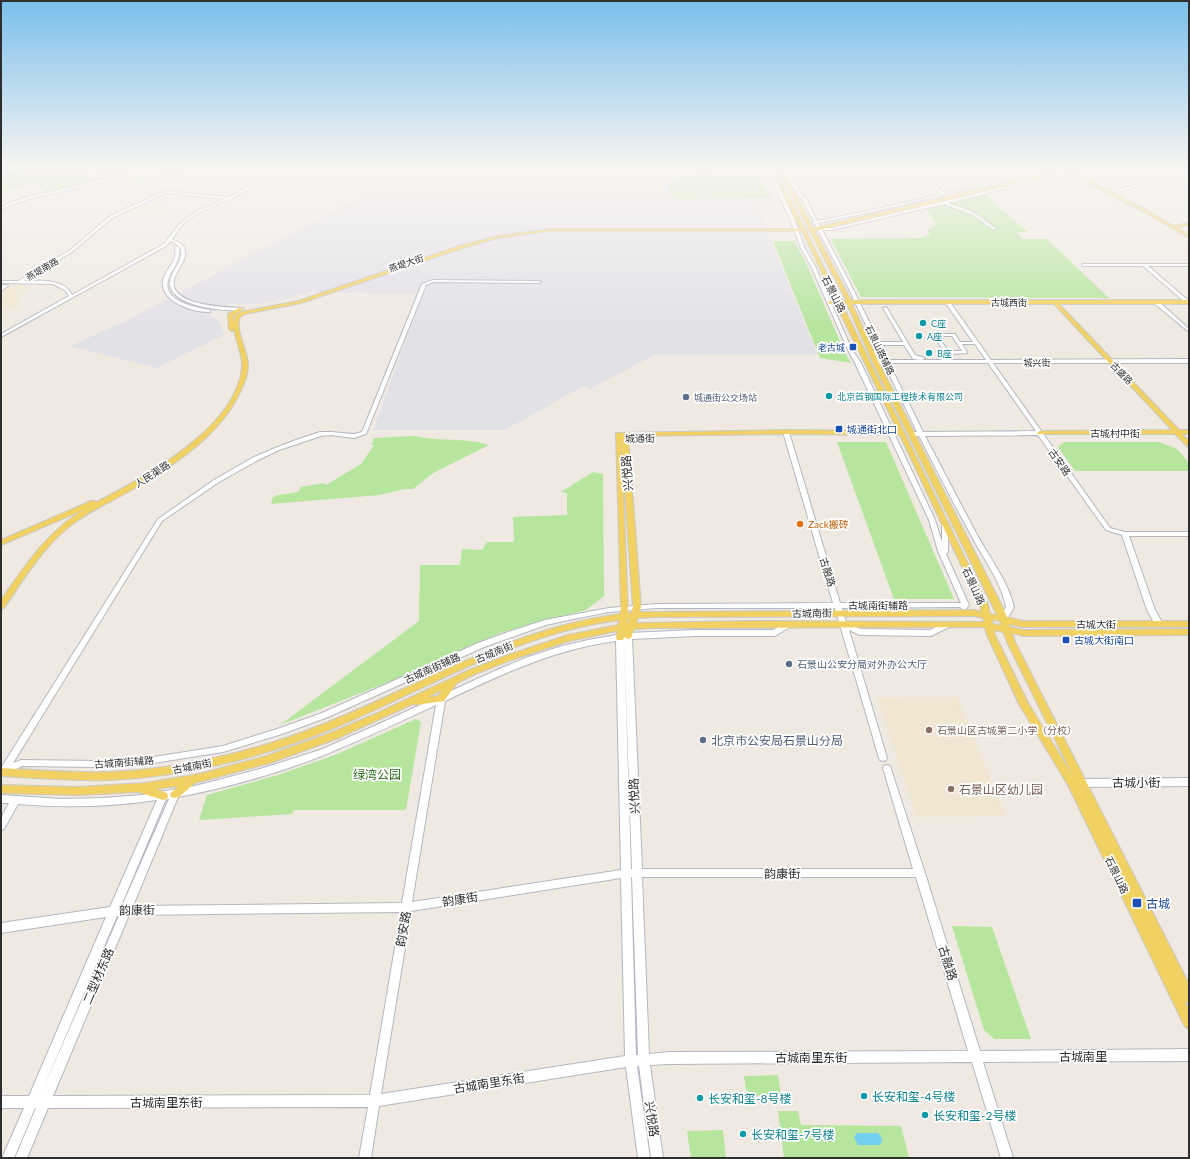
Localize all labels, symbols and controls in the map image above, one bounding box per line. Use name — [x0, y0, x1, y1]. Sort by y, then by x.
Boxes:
street label: 燕堤大街 — [387, 252, 425, 274]
street label: 燕堤南路 — [24, 255, 60, 283]
street label: 石景山路 — [820, 273, 848, 315]
street label: 古城西街 — [991, 297, 1027, 308]
marker: C座 — [918, 318, 928, 328]
place label: C座 — [931, 318, 946, 329]
street label: 石景山路辅路 — [863, 323, 897, 377]
marker: A座 — [914, 331, 924, 341]
place label: A座 — [927, 331, 942, 342]
place label: 老古城 — [818, 342, 845, 353]
marker: 老古城 — [848, 342, 858, 352]
marker: B座 — [924, 348, 934, 358]
place label: B座 — [937, 348, 952, 359]
street label: 城兴街 — [1023, 357, 1051, 368]
street label: 古盛路 — [1109, 359, 1135, 387]
marker: 北京首钢国际工程技术有限公司 — [824, 391, 834, 401]
place label: 北京首钢国际工程技术有限公司 — [837, 391, 963, 402]
marker: 城通街公交场站 — [681, 392, 691, 402]
place label: 城通街公交场站 — [694, 392, 757, 403]
place label: 城通街北口 — [847, 423, 897, 435]
marker: 城通街北口 — [834, 424, 844, 434]
street label: 古城村中街 — [1090, 427, 1140, 439]
street label: 城通街 — [625, 432, 655, 444]
street label: 古安路 — [1046, 446, 1074, 478]
street label: 兴悦路 — [618, 455, 636, 491]
street label: 人民渠路 — [132, 458, 172, 490]
place label: Zack搬砖 — [808, 518, 849, 530]
marker: Zack搬砖 — [795, 519, 805, 529]
street label: 古融路 — [818, 556, 838, 588]
street label: 石景山路 — [960, 565, 988, 607]
street label: 古城南街辅路 — [848, 599, 908, 611]
street label: 古城南街 — [792, 607, 832, 619]
street label: 古城大街 — [1076, 618, 1116, 630]
place label: 古城大街南口 — [1074, 634, 1134, 646]
marker: 古城大街南口 — [1061, 635, 1071, 645]
street label: 古城南街 — [473, 639, 515, 665]
street label: 古城南街辅路 — [402, 650, 462, 686]
place label: 石景山公安分局对外办公大厅 — [797, 658, 927, 670]
marker: 石景山公安分局对外办公大厅 — [784, 659, 794, 669]
place label: 石景山区古城第二小学（分校） — [937, 724, 1077, 736]
marker: 石景山区古城第二小学（分校） — [924, 725, 934, 735]
place label: 北京市公安局石景山分局 — [711, 733, 843, 748]
marker: 北京市公安局石景山分局 — [698, 735, 708, 745]
street label: 古城南街辅路 — [94, 754, 154, 770]
street label: 古城南街 — [171, 756, 213, 776]
park label: 绿湾公园 — [353, 767, 401, 782]
street label: 古城小街 — [1112, 775, 1160, 790]
street label: 兴悦路 — [626, 778, 642, 814]
place label: 石景山区幼儿园 — [959, 782, 1043, 797]
marker: 石景山区幼儿园 — [946, 784, 956, 794]
street label: 石景山路 — [1103, 854, 1131, 896]
street label: 韵康街 — [764, 866, 800, 881]
street label: 韵康街 — [441, 889, 479, 909]
place label: 古城 — [1146, 896, 1170, 911]
marker: 古城 — [1131, 897, 1143, 909]
street label: 韵康街 — [119, 902, 155, 918]
street label: 韵安路 — [392, 910, 414, 948]
street label: 古融路 — [936, 944, 960, 982]
street label: 二型材东路 — [79, 945, 117, 1007]
street label: 古城南里 — [1059, 1049, 1107, 1064]
street label: 古城南里东街 — [775, 1050, 847, 1065]
street label: 古城南里东街 — [452, 1070, 526, 1096]
place label: 长安和玺-4号楼 — [872, 1089, 955, 1104]
place label: 长安和玺-8号楼 — [708, 1091, 791, 1106]
marker: 长安和玺-4号楼 — [859, 1091, 869, 1101]
marker: 长安和玺-8号楼 — [695, 1093, 705, 1103]
street label: 古城南里东街 — [130, 1095, 202, 1110]
street label: 兴悦路 — [642, 1100, 662, 1138]
place label: 长安和玺-2号楼 — [933, 1108, 1016, 1123]
marker: 长安和玺-2号楼 — [920, 1110, 930, 1120]
place label: 长安和玺-7号楼 — [751, 1127, 834, 1142]
marker: 长安和玺-7号楼 — [738, 1129, 748, 1139]

